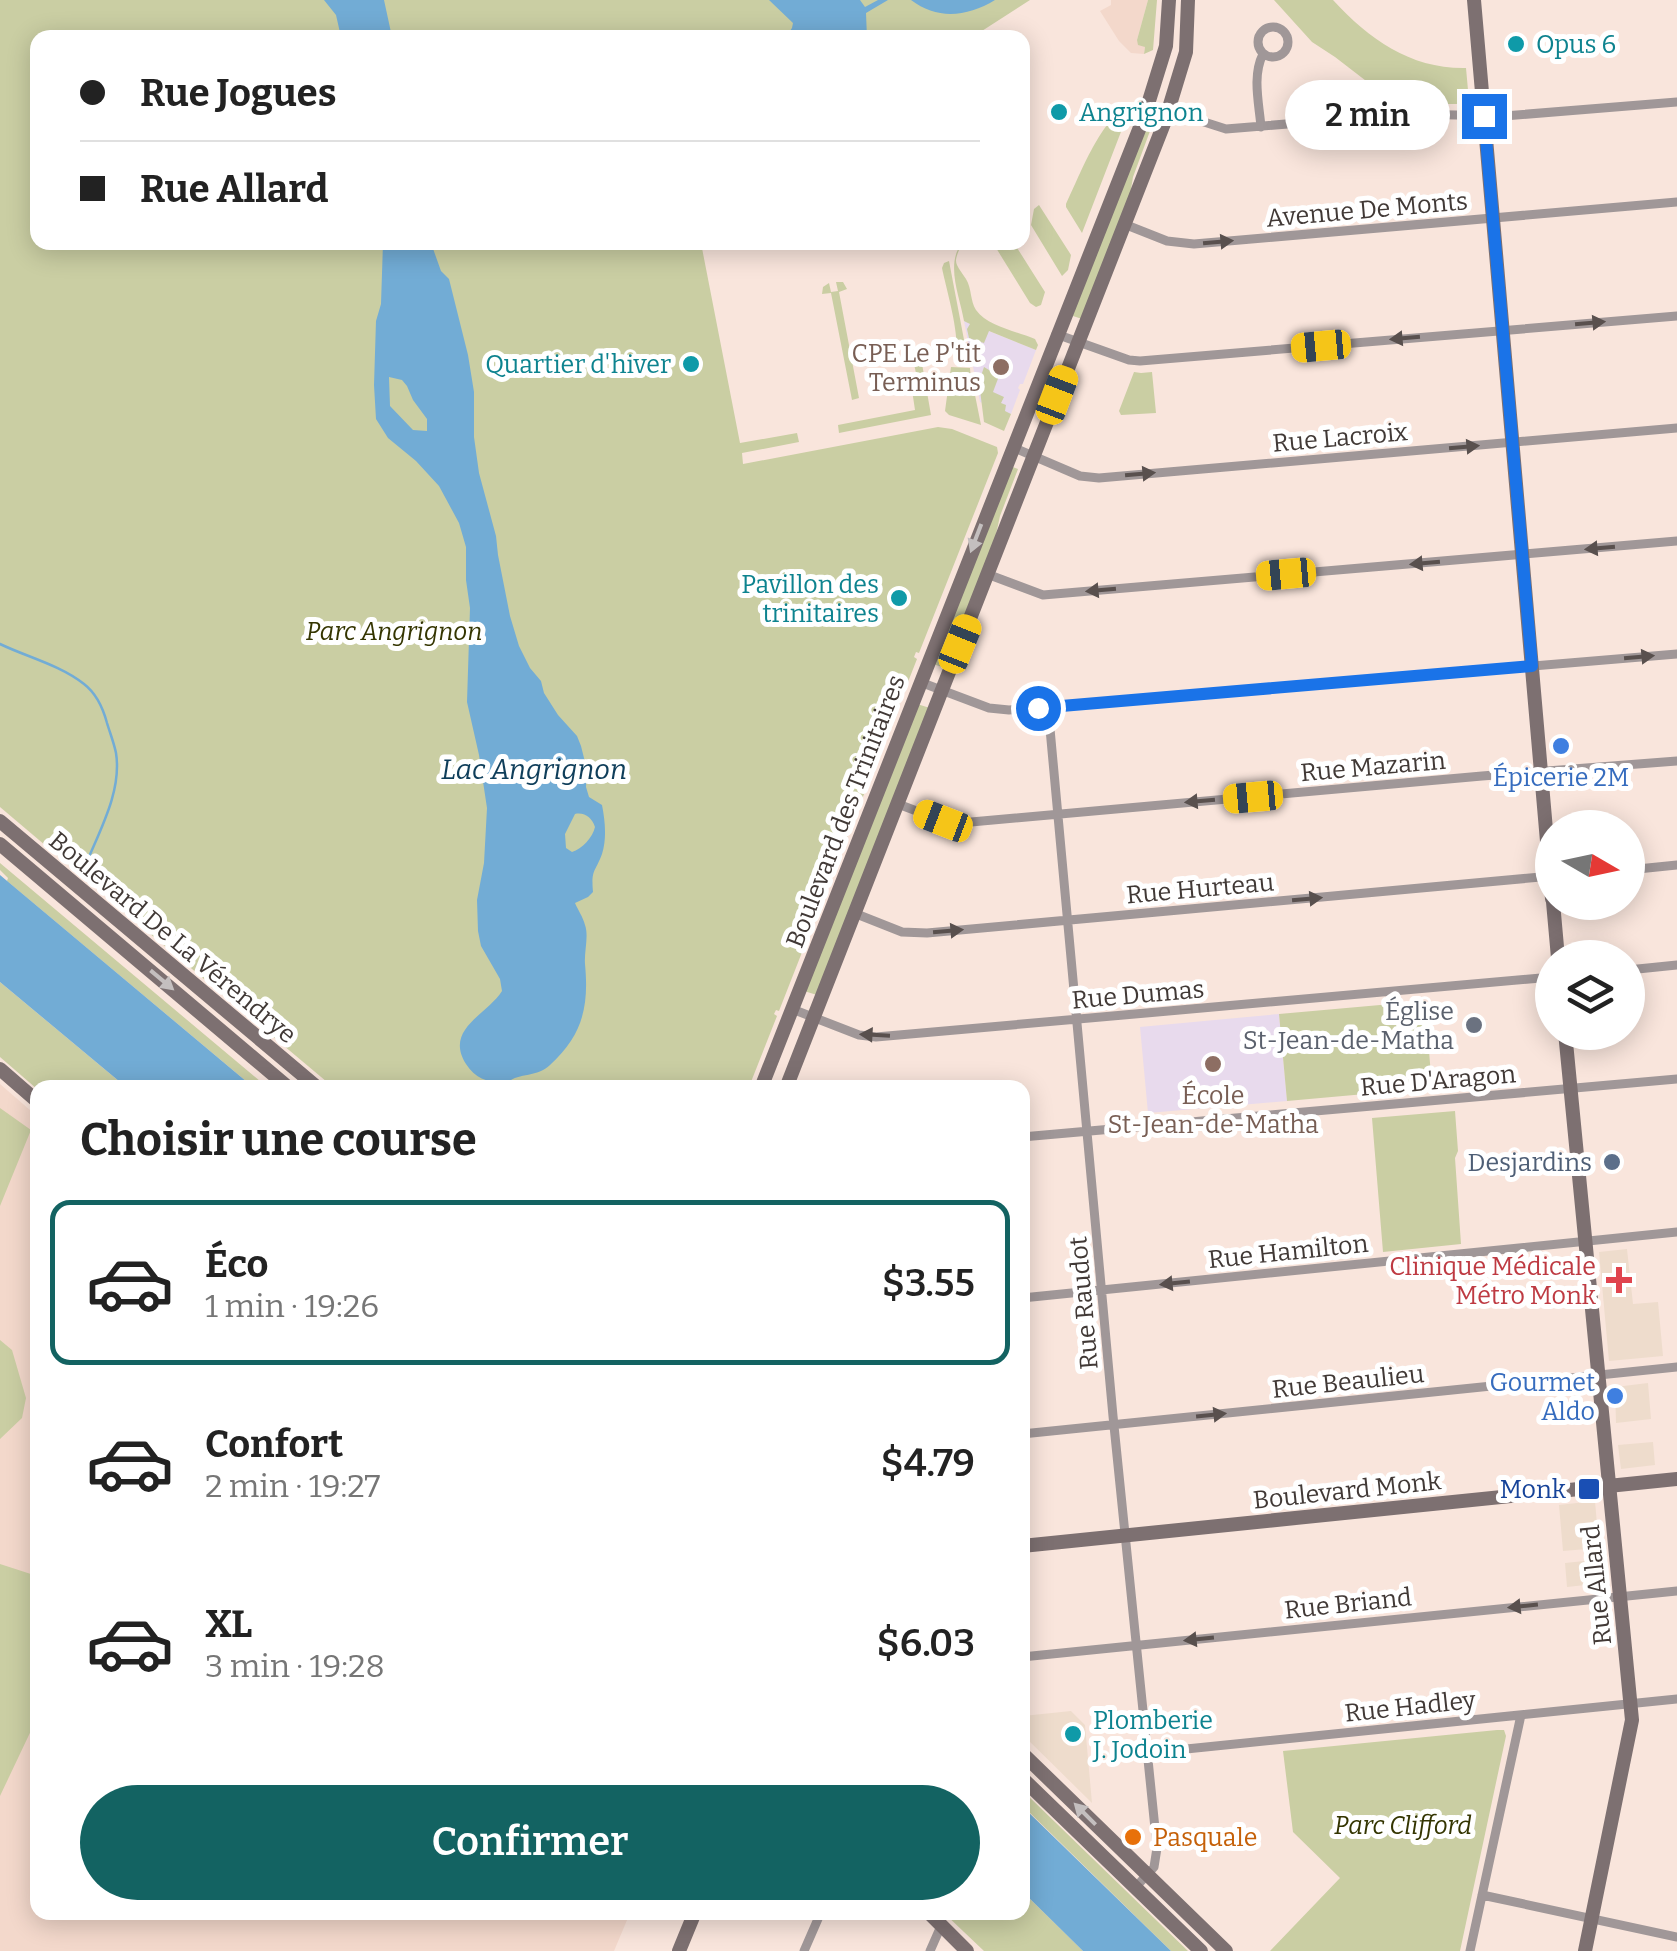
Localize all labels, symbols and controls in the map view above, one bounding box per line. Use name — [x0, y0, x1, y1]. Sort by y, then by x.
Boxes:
place label: Opus 6 — [1536, 30, 1616, 60]
marker: Opus 6 — [1505, 33, 1527, 55]
text: Rue Jogues — [140, 70, 336, 116]
callout: 2 min — [1284, 81, 1449, 151]
route end — [1462, 94, 1507, 139]
text: 2 min — [1325, 96, 1410, 134]
place label: Angrignon — [1079, 98, 1204, 128]
marker: Angrignon — [1048, 101, 1070, 123]
text: Rue Allard — [140, 166, 328, 212]
street label: Avenue De Monts — [1265, 186, 1469, 234]
one-way arrow — [1203, 234, 1234, 250]
one-way arrow — [1574, 314, 1606, 330]
car — [1290, 328, 1352, 364]
one-way arrow — [1389, 331, 1421, 347]
place label: CPE Le P'tit Terminus — [852, 339, 981, 398]
place label: Quartier d'hiver — [485, 350, 671, 380]
marker: Quartier d'hiver — [680, 353, 702, 375]
marker: CPE Le P'tit Terminus — [990, 356, 1012, 378]
car — [1032, 362, 1082, 428]
street label: Rue Lacroix — [1271, 417, 1409, 459]
one-way arrow — [1449, 438, 1481, 454]
one-way arrow — [1125, 466, 1157, 482]
one-way arrow — [968, 523, 984, 553]
one-way arrow — [1583, 540, 1615, 556]
one-way arrow — [1409, 555, 1441, 571]
car — [1255, 556, 1317, 592]
place label: Pavillon des trinitaires — [741, 570, 879, 629]
one-way arrow — [1085, 582, 1117, 598]
marker: Pavillon des trinitaires — [888, 587, 910, 609]
car — [935, 611, 985, 677]
park label: Parc Angrignon — [306, 617, 482, 647]
one-way arrow — [1624, 649, 1656, 665]
street label: Boulevard des Trinitaires — [780, 671, 912, 952]
route start — [1016, 686, 1061, 731]
marker: Épicerie 2M — [1550, 735, 1572, 757]
street label: Rue Mazarin — [1299, 746, 1447, 788]
water label: Lac Angrignon — [441, 753, 627, 786]
place label: Épicerie 2M — [1493, 762, 1629, 793]
car — [1222, 779, 1284, 815]
one-way arrow — [1184, 794, 1216, 810]
car — [910, 796, 976, 846]
north arrow — [1535, 810, 1645, 920]
map controls — [1535, 810, 1645, 1050]
street label: Boulevard De La Vérendrye — [43, 826, 302, 1050]
street label: Rue Hurteau — [1125, 868, 1275, 910]
one-way arrow — [1291, 890, 1323, 906]
one-way arrow — [933, 923, 965, 939]
button: layers — [1535, 940, 1645, 1050]
one-way arrow — [149, 969, 174, 991]
street label: Rue Dumas — [1071, 974, 1206, 1016]
place label: Église St-Jean-de-Matha — [1243, 996, 1454, 1056]
marker: Église St-Jean-de-Matha — [1463, 1014, 1485, 1036]
one-way arrow — [858, 1027, 890, 1043]
marker: École St-Jean-de-Matha — [1202, 1053, 1224, 1075]
street label: Rue D'Aragon — [1359, 1059, 1517, 1103]
place label: École St-Jean-de-Matha — [1107, 1080, 1319, 1140]
text: Choisir une course — [80, 1113, 477, 1167]
place label: Desjardins — [1468, 1148, 1592, 1178]
marker: Desjardins — [1601, 1151, 1623, 1173]
street label: Rue Hamilton — [1207, 1229, 1370, 1275]
street label: Rue Raudot — [1063, 1235, 1105, 1371]
icon: car — [85, 1238, 175, 1328]
text: Éco — [205, 1241, 268, 1287]
place label: Clinique Médicale Métro Monk — [1389, 1252, 1597, 1311]
text: $3.55 — [882, 1260, 975, 1306]
marker: Clinique Médicale Métro Monk — [1606, 1267, 1632, 1293]
one-way arrow — [1158, 1275, 1190, 1291]
text: 1 min · 19:26 — [205, 1287, 379, 1325]
street label: Rue Beaulieu — [1271, 1359, 1426, 1405]
place label: Gourmet Aldo — [1489, 1368, 1595, 1427]
marker: Gourmet Aldo — [1604, 1385, 1626, 1407]
one-way arrow — [1196, 1407, 1228, 1423]
icon: car — [85, 1418, 175, 1508]
text: Confort — [205, 1421, 343, 1467]
text: $4.79 — [880, 1440, 975, 1486]
street label: Boulevard Monk — [1252, 1466, 1443, 1516]
text: 2 min · 19:27 — [205, 1467, 380, 1505]
place label: Monk — [1500, 1475, 1567, 1505]
marker: Monk — [1576, 1476, 1602, 1502]
street label: Rue Allard — [1576, 1523, 1618, 1646]
street label: Rue Briand — [1283, 1582, 1413, 1626]
icon: car — [85, 1598, 175, 1688]
one-way arrow — [1506, 1598, 1538, 1614]
text: XL — [205, 1601, 252, 1647]
text: $6.03 — [877, 1620, 975, 1666]
one-way arrow — [1183, 1631, 1215, 1647]
text: 3 min · 19:28 — [205, 1647, 385, 1685]
street label: Rue Hadley — [1343, 1685, 1478, 1729]
place label: Plomberie J. Jodoin — [1092, 1706, 1213, 1765]
marker: Plomberie J. Jodoin — [1062, 1723, 1084, 1745]
button: Confirmer — [80, 1785, 980, 1900]
one-way arrow — [1073, 1803, 1097, 1826]
park label: Parc Clifford — [1334, 1811, 1472, 1841]
place label: Pasquale — [1153, 1823, 1257, 1853]
marker: Pasquale — [1122, 1826, 1144, 1848]

